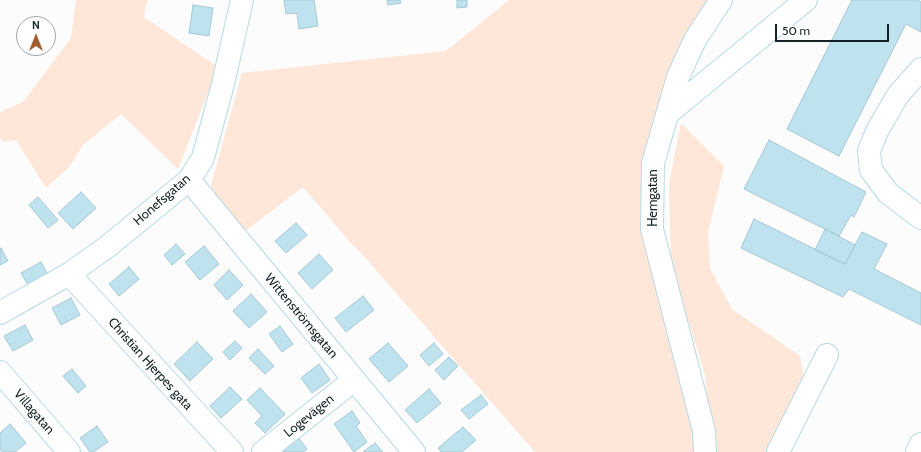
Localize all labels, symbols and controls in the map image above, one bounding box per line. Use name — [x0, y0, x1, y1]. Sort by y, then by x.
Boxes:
north arrow — [16, 16, 56, 56]
scale bar — [777, 16, 891, 42]
text: N — [32, 18, 40, 32]
text: 50 m — [782, 23, 810, 38]
street label: Hemgatan — [645, 169, 661, 227]
street label: Honefsgatan — [130, 171, 194, 229]
street label: Wittenströmsgatan — [261, 270, 341, 362]
street label: Christian Hjerpes gata — [104, 315, 196, 413]
street label: Villagatan — [10, 386, 58, 438]
street label: Logevägen — [281, 391, 337, 441]

